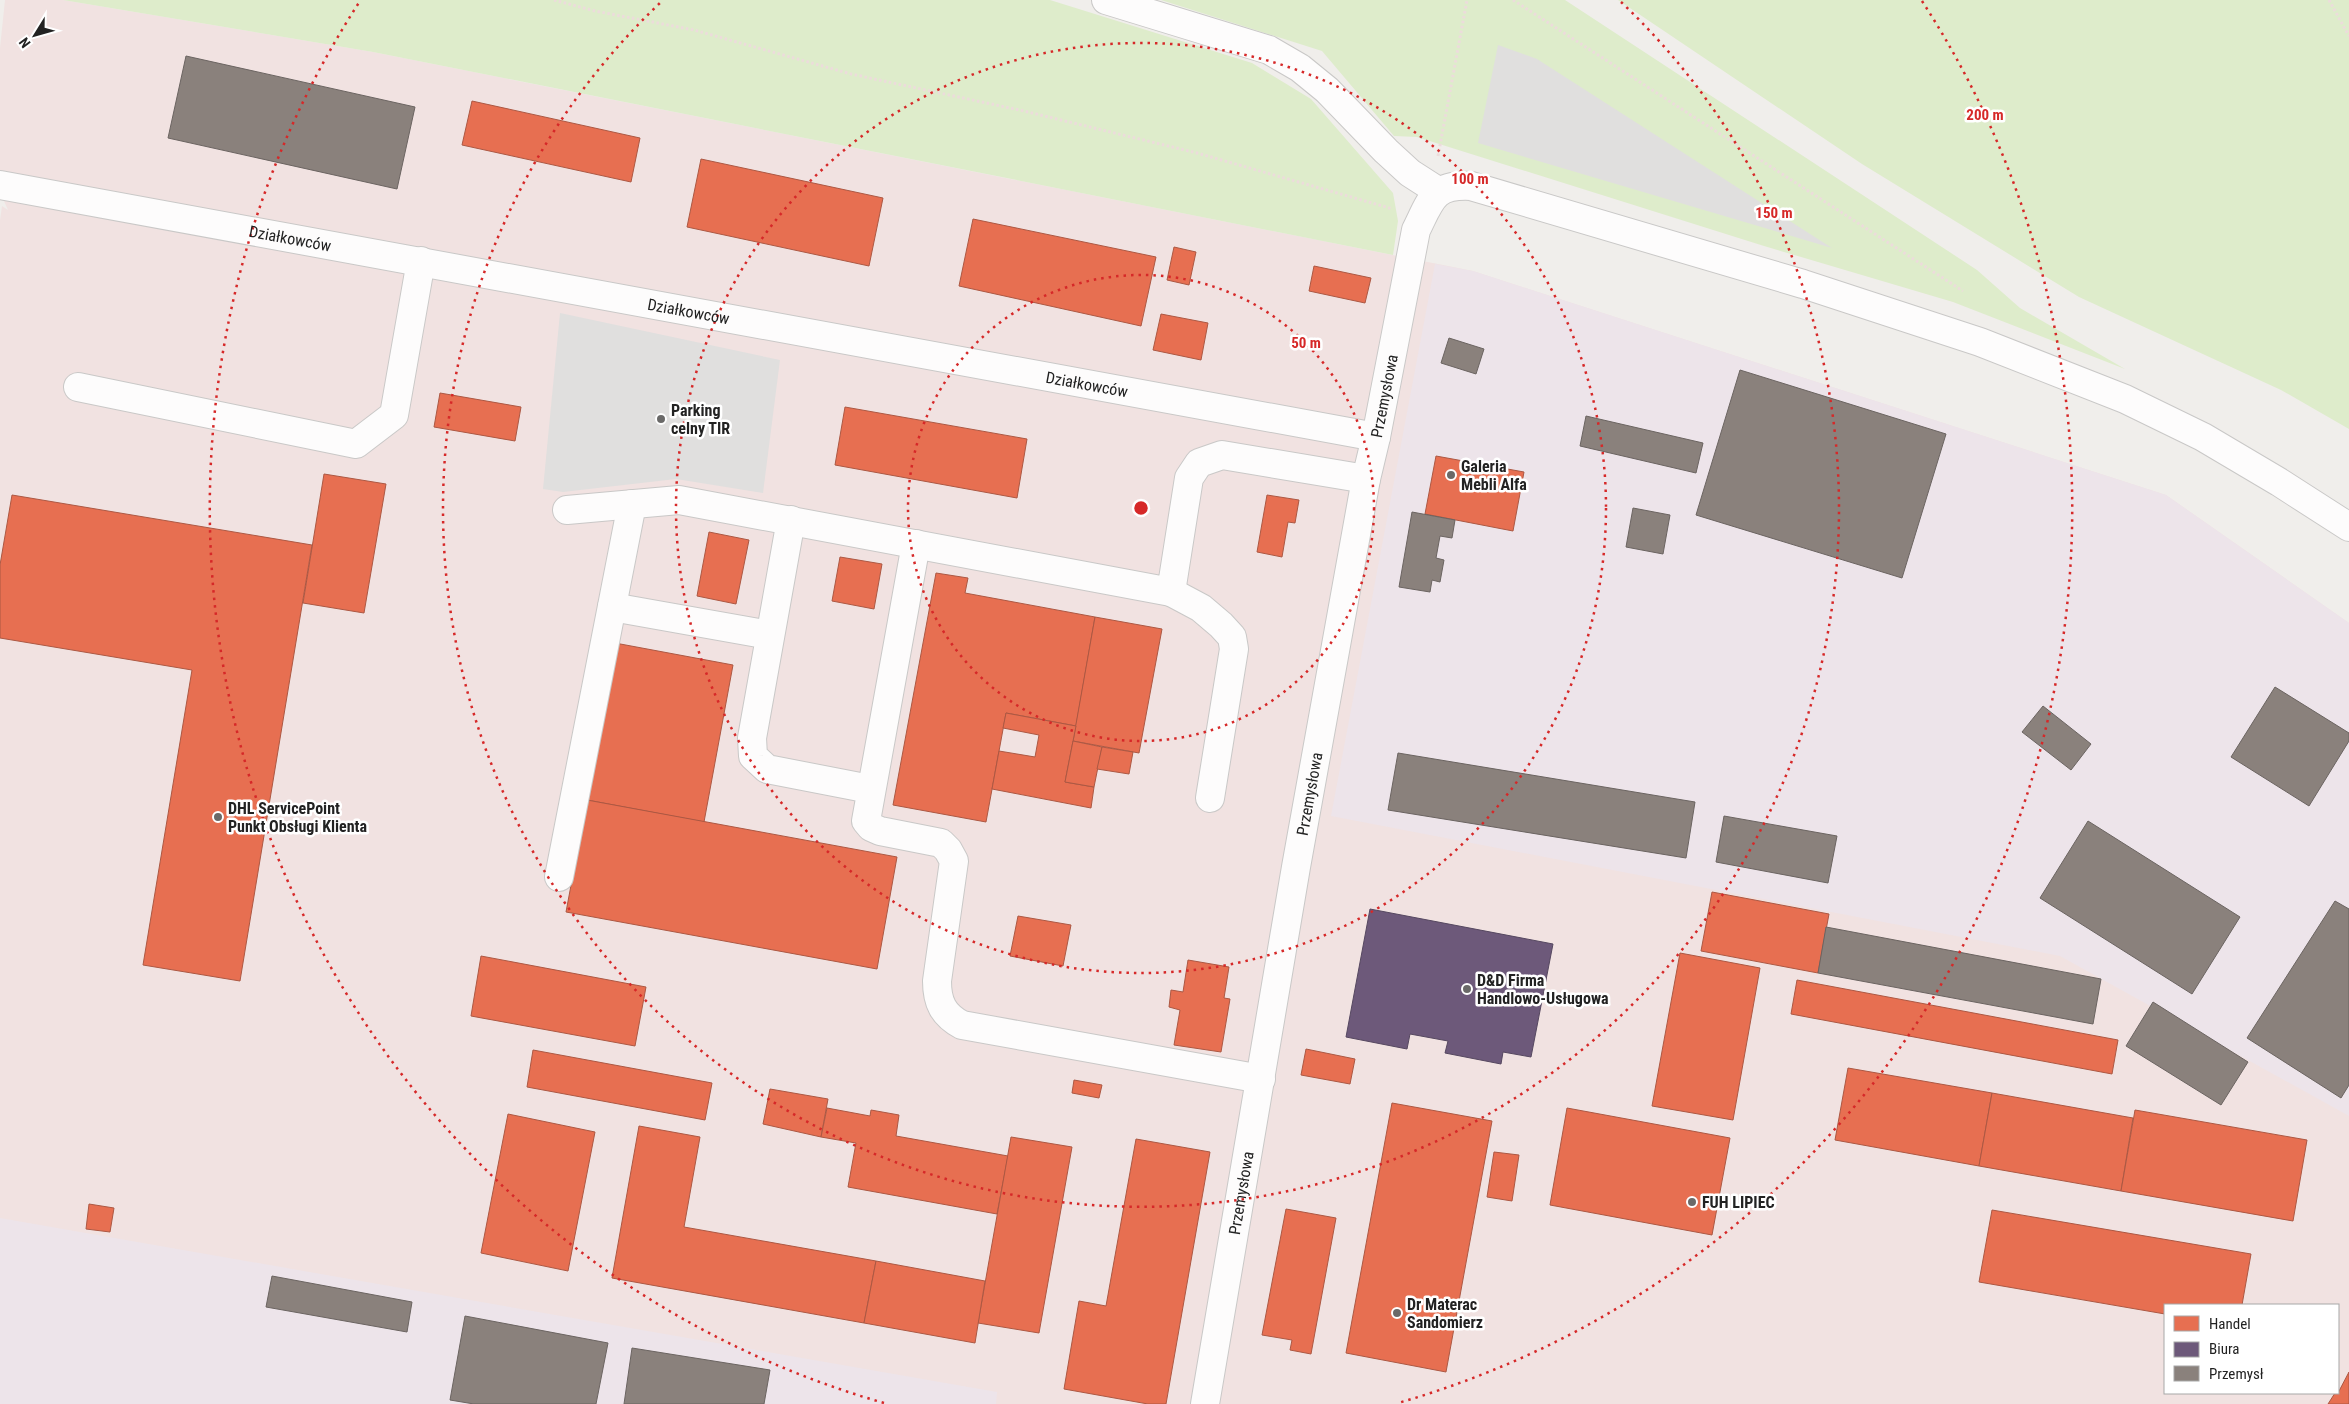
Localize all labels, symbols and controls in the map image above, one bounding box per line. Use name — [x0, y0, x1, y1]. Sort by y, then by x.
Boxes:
north arrow — [10, 10, 60, 60]
text: N — [16, 35, 34, 51]
text: 200 m — [1966, 106, 2004, 124]
text: 100 m — [1451, 170, 1489, 188]
text: 150 m — [1755, 204, 1793, 222]
street label: Działkowców — [248, 221, 333, 255]
street label: Działkowców — [646, 294, 731, 328]
text: 50 m — [1291, 334, 1321, 352]
street label: Przemysłowa — [1367, 353, 1401, 439]
street label: Działkowców — [1044, 367, 1129, 401]
place label: Parking celny TIR — [671, 401, 730, 438]
marker: Parking celny TIR — [655, 413, 667, 425]
place label: Galeria Mebli Alfa — [1461, 457, 1527, 494]
marker: Galeria Mebli Alfa — [1445, 469, 1457, 481]
centre of rings — [1132, 499, 1150, 517]
street label: Przemysłowa — [1292, 751, 1326, 837]
place label: DHL ServicePoint Punkt Obsługi Klienta — [228, 799, 367, 836]
marker: DHL ServicePoint Punkt Obsługi Klienta — [212, 811, 224, 823]
place label: D&D Firma Handlowo-Usługowa — [1477, 971, 1609, 1008]
marker: D&D Firma Handlowo-Usługowa — [1461, 983, 1473, 995]
street label: Przemysłowa — [1224, 1150, 1257, 1236]
place label: FUH LIPIEC — [1702, 1193, 1775, 1212]
marker: FUH LIPIEC — [1686, 1196, 1698, 1208]
place label: Dr Materac Sandomierz — [1407, 1295, 1483, 1332]
legend — [2164, 1304, 2339, 1394]
marker: Dr Materac Sandomierz — [1391, 1307, 1403, 1319]
text: Handel — [2209, 1315, 2251, 1333]
text: Biura — [2209, 1340, 2239, 1358]
text: Przemysł — [2209, 1365, 2264, 1383]

